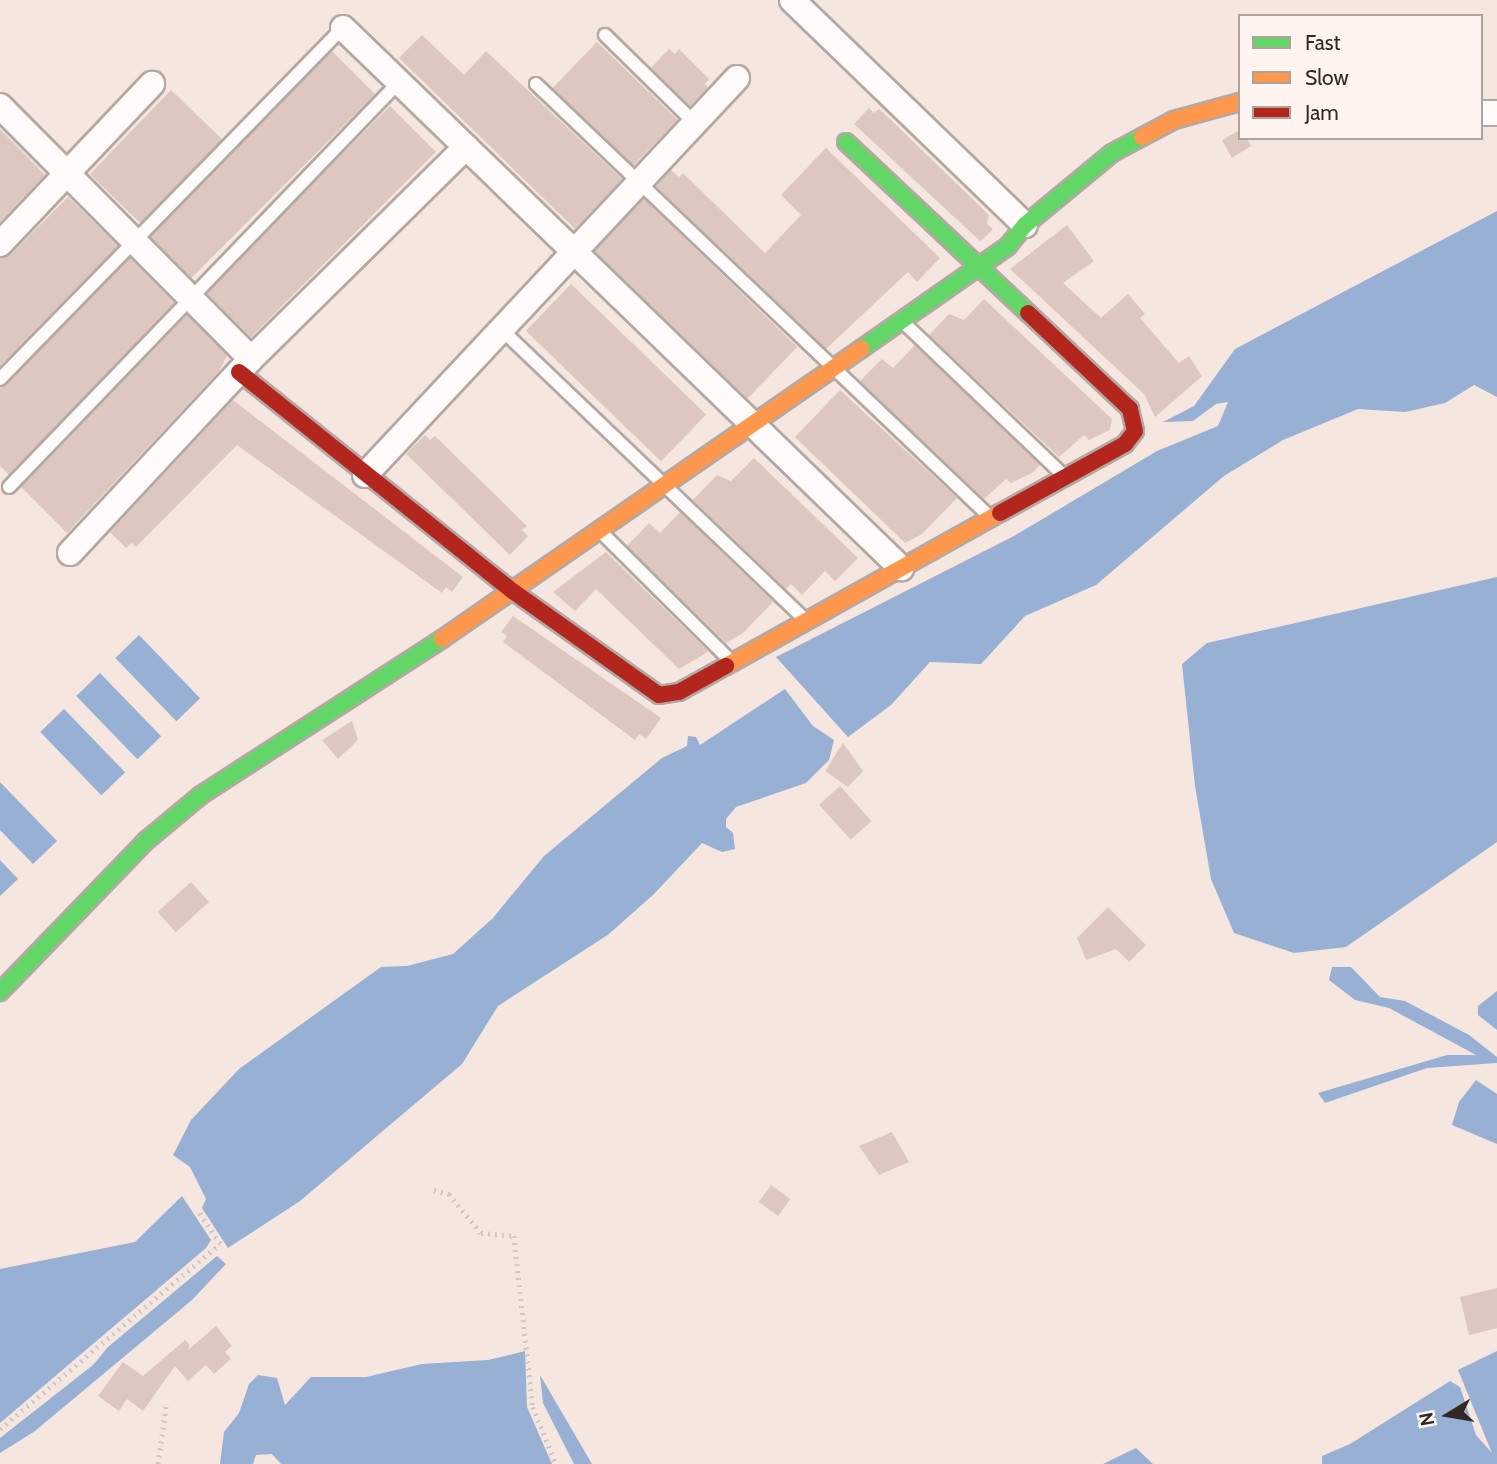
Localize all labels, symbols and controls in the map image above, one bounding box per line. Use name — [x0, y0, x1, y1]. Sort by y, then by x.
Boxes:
legend — [1238, 14, 1483, 140]
text: Fast — [1305, 30, 1341, 55]
text: Slow — [1305, 65, 1349, 90]
text: Jam — [1305, 100, 1339, 125]
north arrow — [1413, 1380, 1483, 1450]
text: N — [1414, 1410, 1439, 1428]

